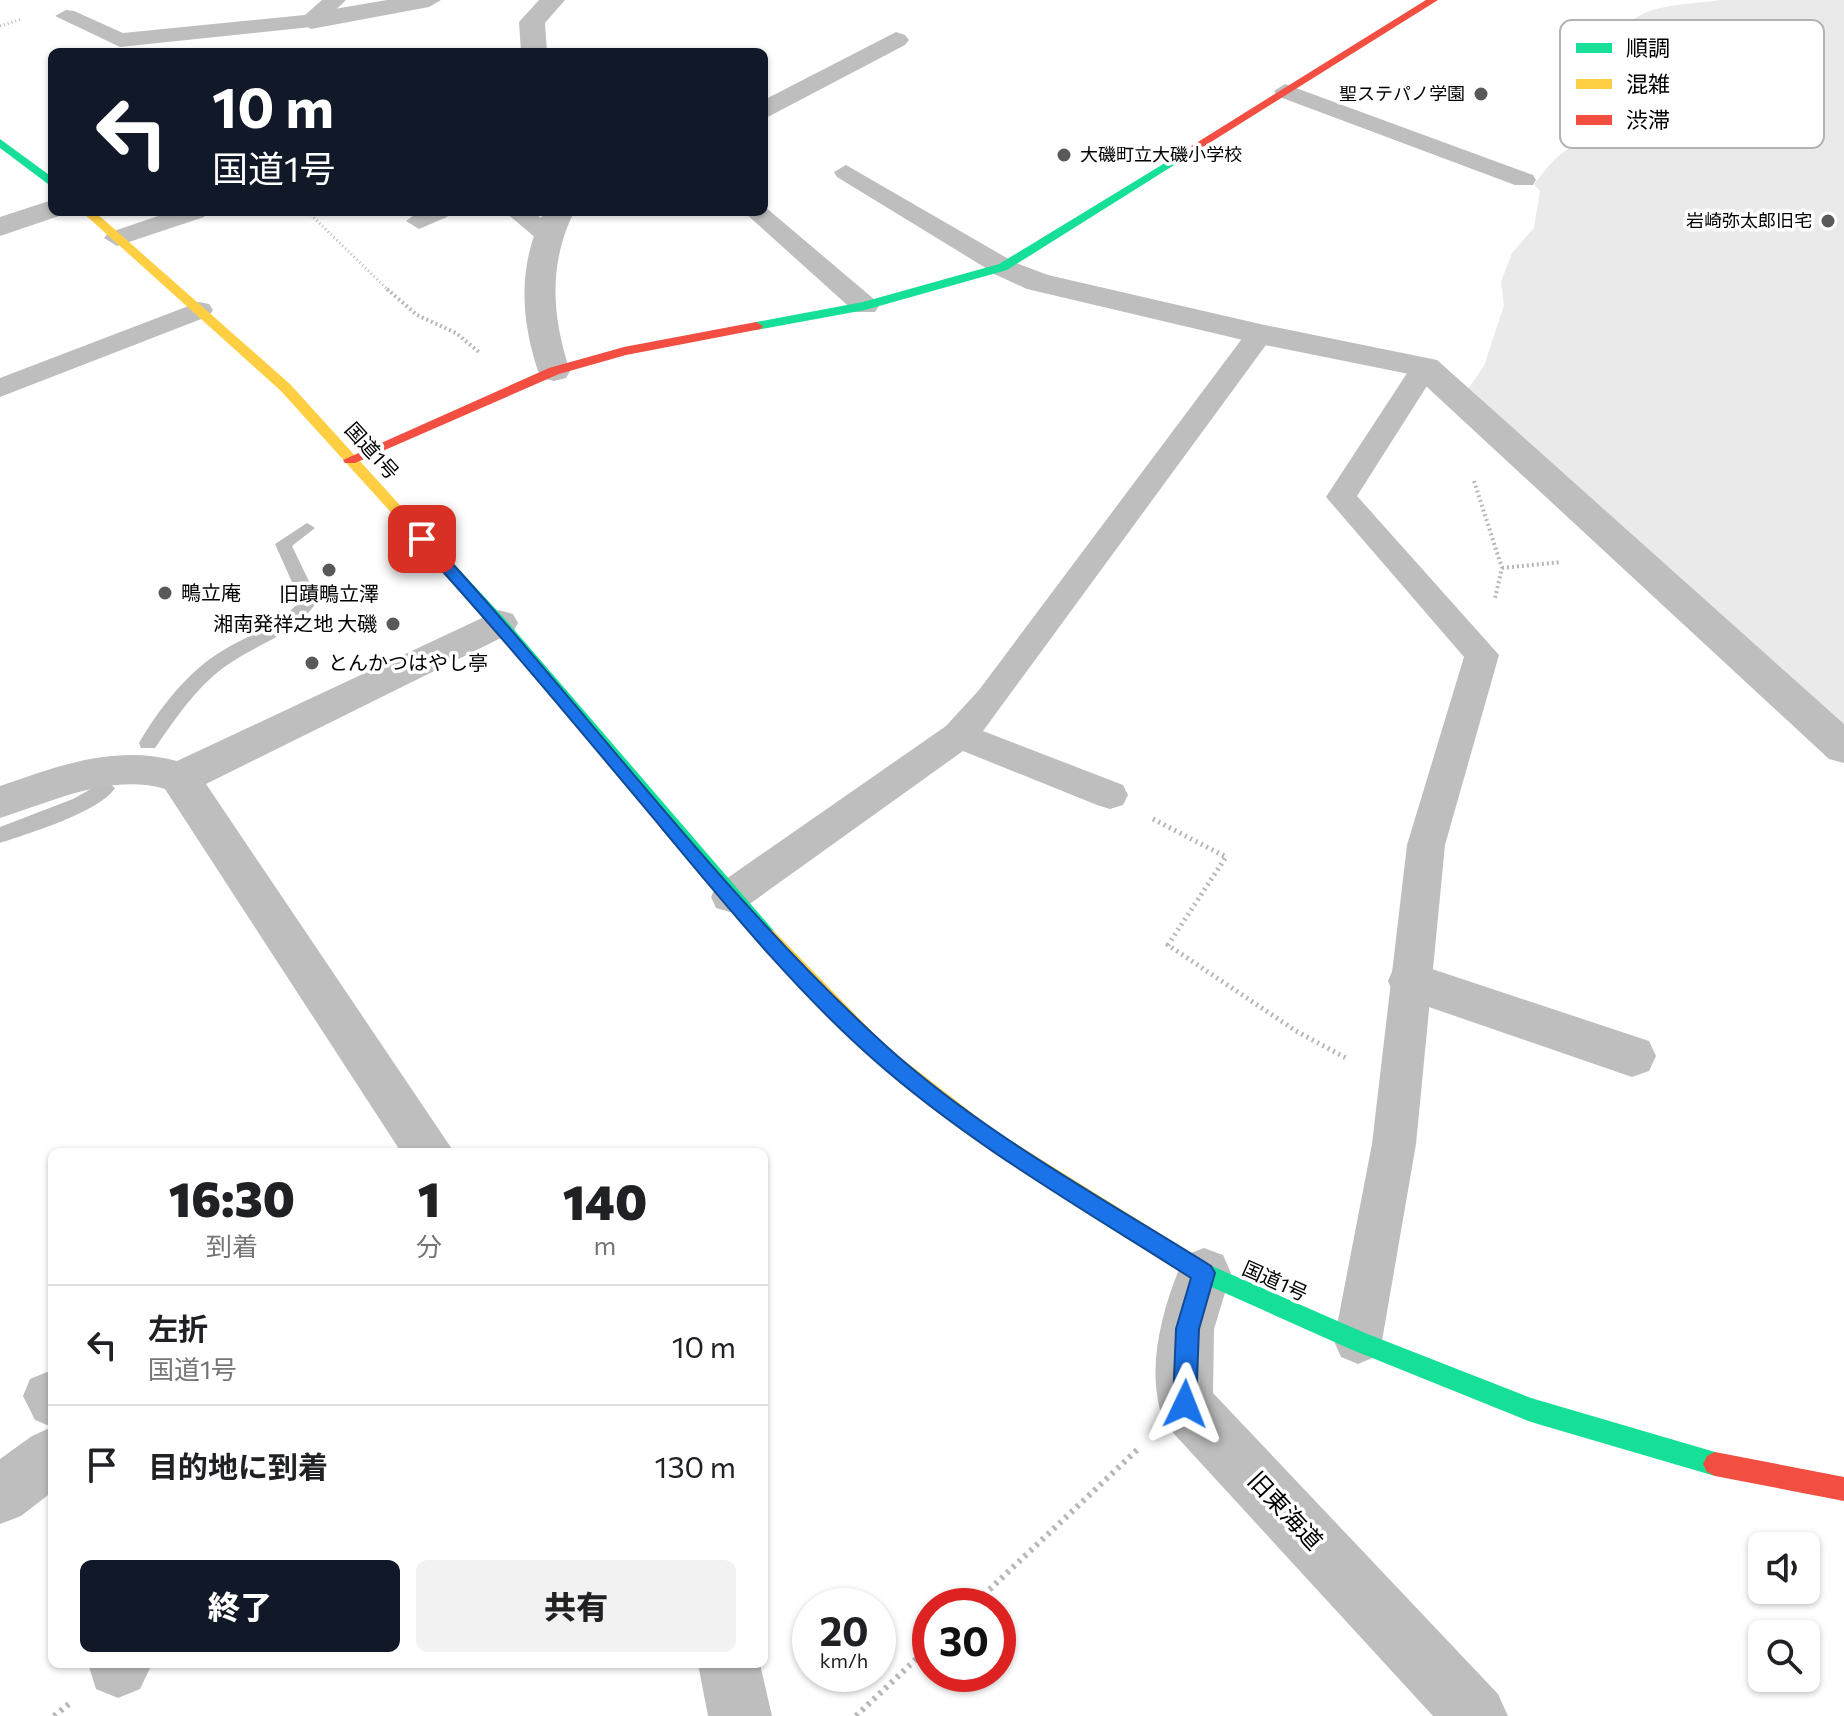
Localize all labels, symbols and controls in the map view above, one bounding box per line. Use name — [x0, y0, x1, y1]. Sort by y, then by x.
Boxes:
legend — [1560, 20, 1824, 148]
text: 順調 — [1626, 34, 1670, 61]
text: 混雑 — [1626, 70, 1670, 97]
text: 10 m — [212, 71, 334, 140]
icon: left — [80, 80, 184, 184]
place label: 聖ステパノ学園 — [1339, 82, 1465, 104]
marker: 聖ステパノ学園 — [1472, 85, 1490, 103]
text: 渋滞 — [1626, 106, 1670, 133]
place label: 大磯町立大磯小学校 — [1080, 143, 1242, 165]
text: 国道1号 — [212, 145, 335, 189]
marker: 大磯町立大磯小学校 — [1055, 146, 1073, 164]
place label: 岩崎弥太郎旧宅 — [1686, 209, 1812, 231]
marker: 岩崎弥太郎旧宅 — [1819, 212, 1837, 230]
street label: 国道1号 — [341, 417, 405, 484]
pin — [388, 505, 456, 573]
icon: arrive — [400, 517, 444, 561]
marker: 旧蹟鴫立澤 — [320, 561, 338, 579]
place label: 鴫立庵 — [181, 580, 241, 604]
place label: 旧蹟鴫立澤 — [279, 581, 379, 605]
marker: 鴫立庵 — [156, 584, 174, 602]
place label: 湘南発祥之地 大磯 — [213, 611, 377, 635]
marker: 湘南発祥之地 大磯 — [384, 615, 402, 633]
place label: とんかつはやし亭 — [328, 650, 488, 674]
marker: とんかつはやし亭 — [303, 654, 321, 672]
text: 16:30 — [169, 1168, 295, 1227]
text: 1 — [418, 1168, 440, 1227]
text: 140 — [563, 1171, 647, 1230]
text: m — [594, 1229, 616, 1260]
text: 到着 — [206, 1230, 258, 1261]
text: 分 — [416, 1230, 442, 1261]
street label: 国道1号 — [1239, 1255, 1312, 1305]
text: 左折 — [148, 1309, 208, 1346]
icon: left — [80, 1323, 124, 1367]
text: 10 m — [672, 1327, 736, 1364]
text: 国道1号 — [148, 1353, 237, 1384]
position arrow — [1143, 1362, 1227, 1446]
icon: arrive — [80, 1443, 124, 1487]
text: 目的地に到着 — [148, 1447, 328, 1484]
text: 130 m — [655, 1447, 736, 1484]
street label: 旧東海道 — [1243, 1465, 1329, 1555]
map controls — [1748, 1532, 1820, 1692]
button: sound — [1748, 1532, 1820, 1604]
button: 終了 — [80, 1560, 400, 1652]
button: 共有 — [416, 1560, 736, 1652]
speed limit sign: 30 — [912, 1588, 1016, 1692]
text: 20 — [819, 1605, 869, 1654]
button: search — [1748, 1620, 1820, 1692]
text: km/h — [820, 1648, 868, 1672]

